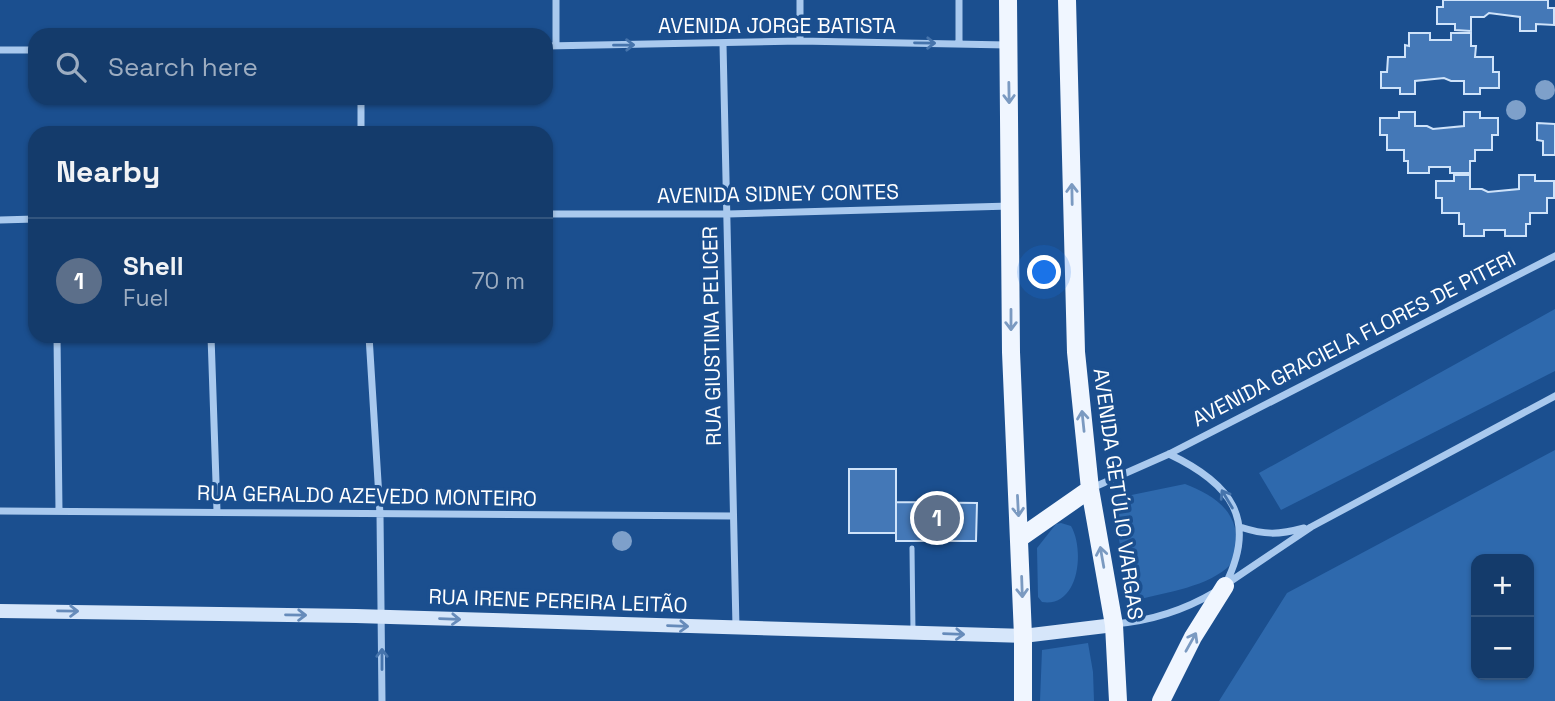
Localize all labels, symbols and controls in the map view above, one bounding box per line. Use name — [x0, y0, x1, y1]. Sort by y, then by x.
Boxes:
street label: AVENIDA JORGE BATISTA — [658, 12, 896, 39]
search box — [28, 28, 553, 105]
one-way arrow — [913, 37, 936, 50]
one-way arrow — [612, 38, 635, 52]
icon: search — [52, 48, 90, 86]
text: Search here — [108, 50, 258, 84]
one-way arrow — [1002, 81, 1015, 104]
text: Nearby — [56, 152, 160, 191]
street label: AVENIDA SIDNEY CONTES — [657, 178, 899, 209]
one-way arrow — [1065, 183, 1078, 206]
street label: RUA GIUSTINA PELICER — [696, 226, 727, 446]
street label: AVENIDA GRACIELA FLORES DE PITERI — [1187, 245, 1520, 432]
text: Shell — [123, 249, 184, 283]
your location — [1027, 255, 1061, 289]
text: 1 — [74, 266, 84, 296]
text: 70 m — [472, 266, 525, 296]
text: Fuel — [123, 283, 169, 313]
one-way arrow — [1004, 308, 1018, 331]
street label: AVENIDA GETÚLIO VARGAS — [1087, 366, 1150, 622]
one-way arrow — [1076, 410, 1089, 433]
street label: RUA GERALDO AZEVEDO MONTEIRO — [197, 479, 537, 512]
one-way arrow — [1220, 490, 1235, 509]
pin: 1 — [914, 492, 960, 544]
one-way arrow — [1012, 494, 1025, 517]
one-way arrow — [1095, 546, 1108, 569]
map controls — [1471, 554, 1534, 680]
button: + — [1471, 554, 1534, 617]
one-way arrow — [1015, 575, 1028, 598]
street label: RUA IRENE PEREIRA LEITÃO — [428, 582, 688, 619]
one-way arrow — [56, 605, 79, 618]
one-way arrow — [284, 608, 307, 622]
one-way arrow — [439, 612, 462, 626]
button: − — [1471, 617, 1534, 680]
one-way arrow — [666, 619, 689, 632]
one-way arrow — [942, 627, 965, 641]
one-way arrow — [1185, 632, 1198, 653]
one-way arrow — [375, 648, 389, 671]

